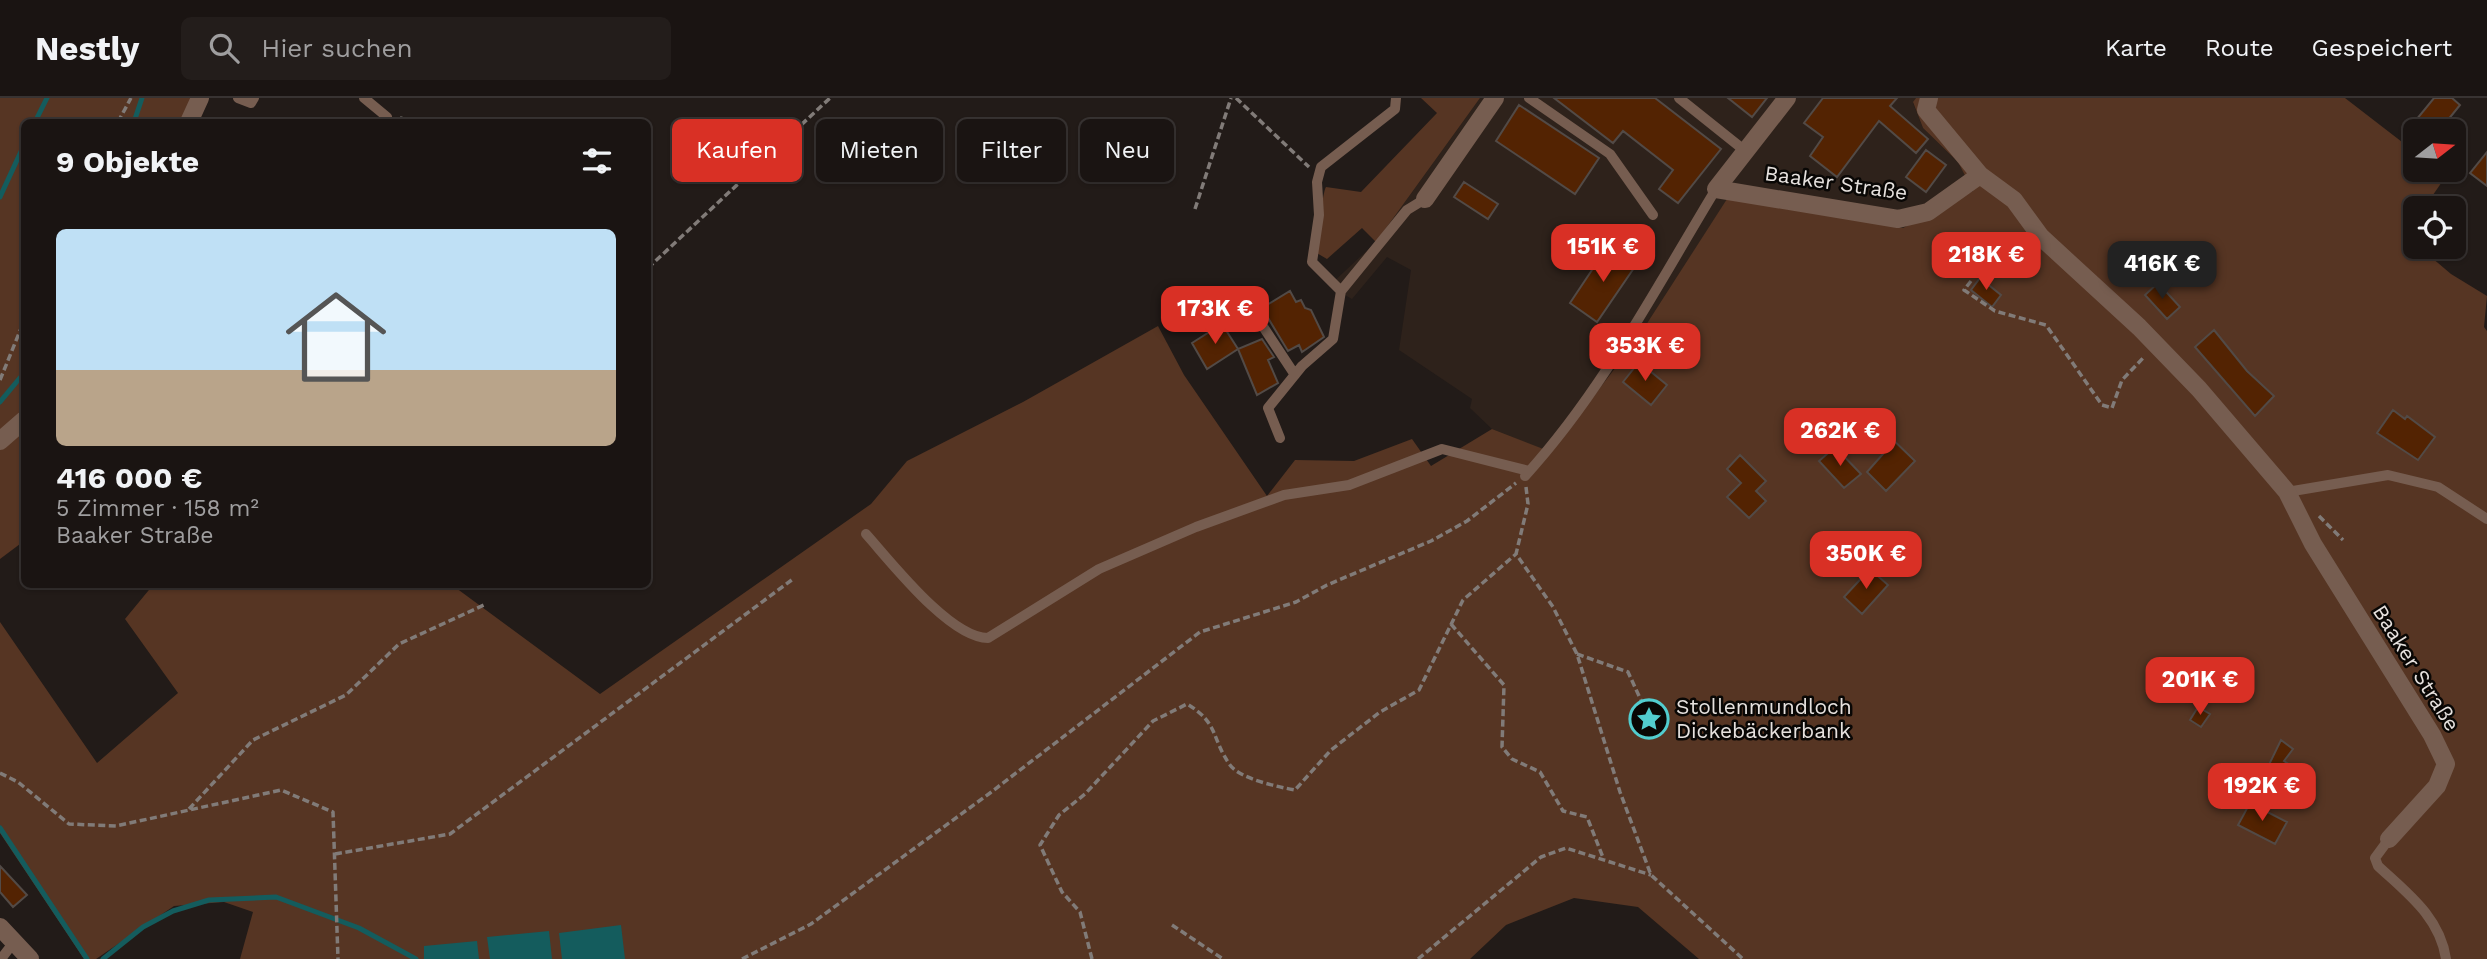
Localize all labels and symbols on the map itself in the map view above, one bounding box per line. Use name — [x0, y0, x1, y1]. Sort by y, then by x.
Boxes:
north arrow — [2403, 119, 2466, 182]
street label: Baaker Straße — [1763, 160, 1909, 205]
pin: 151K € — [1546, 225, 1660, 284]
pin: 218K € — [1929, 232, 2043, 292]
pin: 416K € — [2105, 242, 2219, 301]
pin: 173K € — [1158, 286, 1272, 346]
pin: 353K € — [1588, 324, 1702, 383]
pin: 262K € — [1783, 408, 1897, 468]
pin: 350K € — [1809, 532, 1923, 591]
street label: Baaker Straße — [2368, 600, 2465, 735]
pin: 201K € — [2143, 658, 2257, 717]
place label: Stollenmundloch Dickebäckerbank — [1676, 694, 1852, 743]
place icon: Stollenmundloch Dickebäckerbank — [1628, 698, 1670, 740]
pin: 192K € — [2205, 764, 2319, 823]

